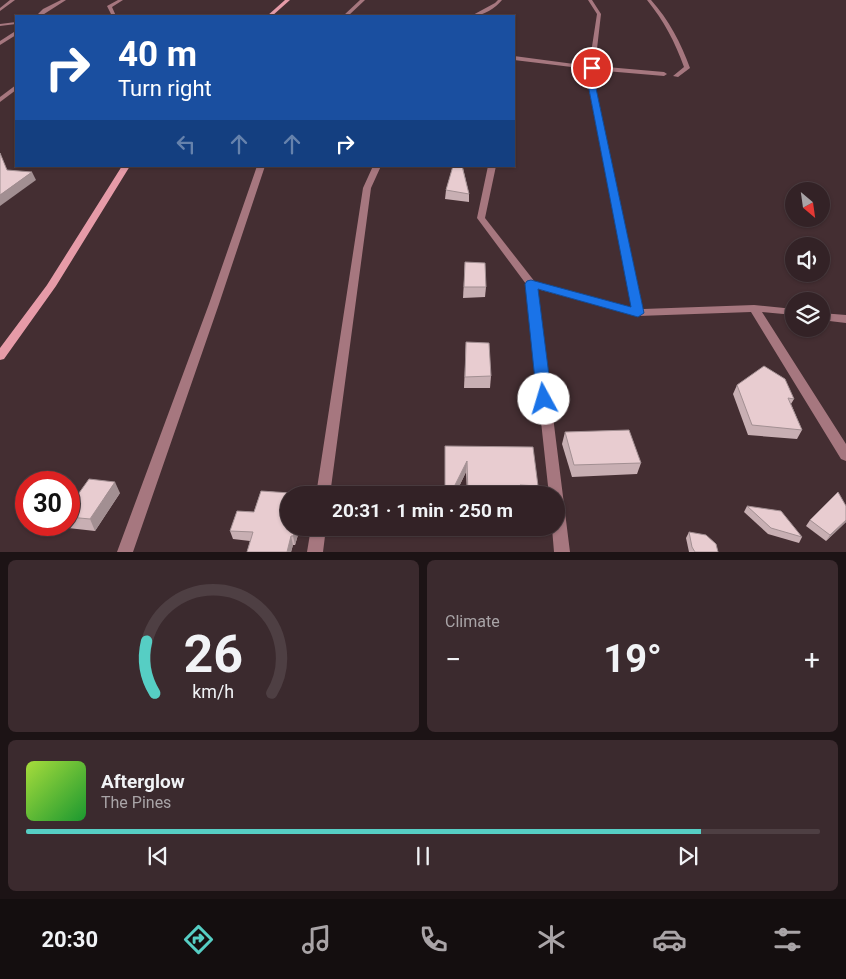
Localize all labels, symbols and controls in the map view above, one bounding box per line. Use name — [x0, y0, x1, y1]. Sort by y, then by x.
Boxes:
text: 40 m — [118, 34, 197, 75]
icon: right — [35, 35, 100, 100]
pin — [571, 47, 613, 89]
icon: arrive — [578, 54, 606, 82]
text: Turn right — [118, 76, 212, 101]
icon: left — [172, 130, 200, 158]
icon: ahead — [225, 130, 253, 158]
icon: ahead — [278, 130, 306, 158]
icon: right — [331, 130, 359, 158]
north arrow — [785, 182, 830, 228]
map controls — [785, 182, 830, 337]
button: sound — [785, 237, 830, 282]
button: layers — [785, 292, 830, 337]
position arrow — [517, 372, 569, 424]
speed limit sign: 30 — [15, 471, 80, 536]
text: 20:31 · 1 min · 250 m — [332, 499, 513, 522]
text: Climate — [445, 612, 500, 631]
text: 26 — [184, 624, 243, 685]
text: 19° — [603, 637, 662, 681]
text: − — [445, 643, 461, 676]
text: + — [804, 643, 820, 676]
text: km/h — [193, 681, 234, 702]
text: Afterglow — [101, 770, 185, 793]
text: The Pines — [101, 793, 171, 812]
icon: previous — [144, 842, 172, 870]
icon: pause — [409, 842, 437, 870]
icon: next — [674, 842, 702, 870]
icon: directions — [181, 922, 216, 957]
icon: music — [299, 922, 334, 957]
icon: phone — [416, 922, 451, 957]
icon: climate — [534, 922, 569, 957]
icon: car — [652, 922, 687, 957]
icon: filters — [770, 922, 805, 957]
text: 20:30 — [41, 927, 98, 952]

